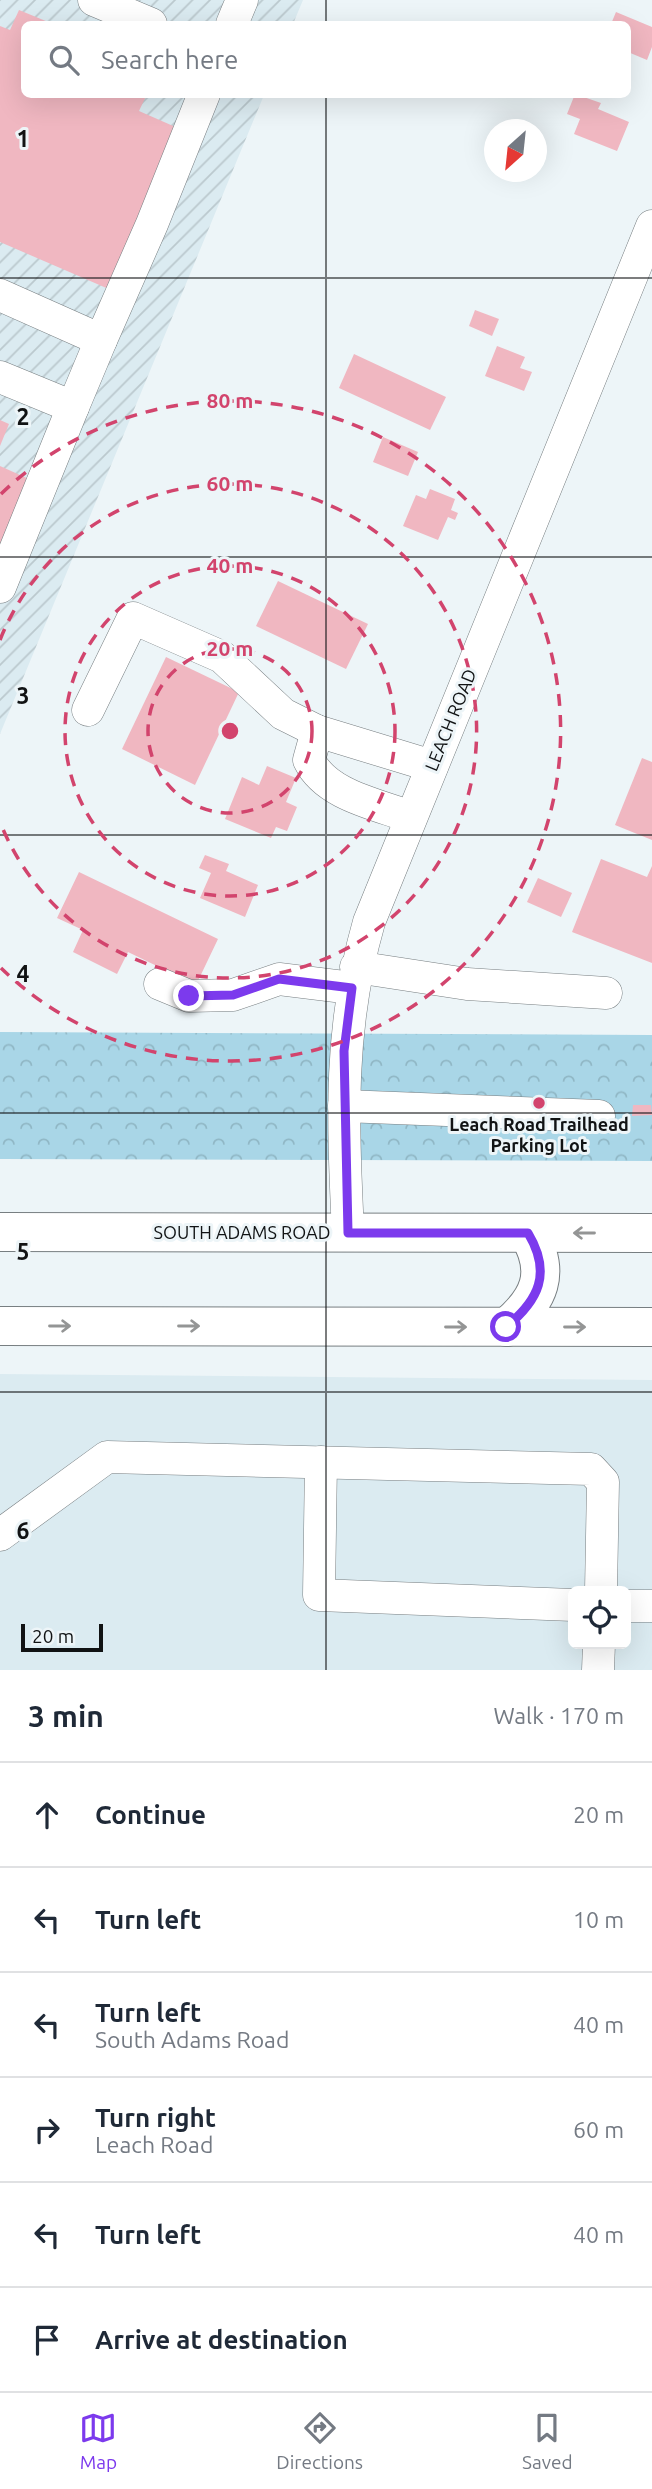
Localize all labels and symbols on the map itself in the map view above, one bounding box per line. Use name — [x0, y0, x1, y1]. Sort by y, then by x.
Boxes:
north arrow — [484, 119, 547, 182]
text: 1 — [17, 126, 29, 151]
text: 80 m — [207, 388, 253, 412]
text: 2 — [17, 404, 29, 429]
text: 60 m — [207, 471, 253, 495]
text: 40 m — [207, 553, 253, 577]
text: 20 m — [207, 636, 253, 660]
street label: LEACH ROAD — [421, 666, 480, 774]
text: 3 — [17, 683, 29, 708]
centre of rings — [218, 719, 242, 743]
text: 4 — [17, 961, 30, 986]
route end — [173, 980, 204, 1011]
marker: Leach Road Trailhead Parking Lot — [531, 1095, 547, 1111]
place label: Leach Road Trailhead Parking Lot — [449, 1114, 629, 1155]
street label: SOUTH ADAMS ROAD — [154, 1222, 330, 1242]
one-way arrow — [573, 1226, 596, 1240]
text: 5 — [17, 1239, 29, 1264]
route start — [490, 1311, 521, 1342]
one-way arrow — [49, 1319, 72, 1333]
one-way arrow — [177, 1319, 200, 1333]
one-way arrow — [444, 1320, 467, 1334]
one-way arrow — [563, 1320, 586, 1334]
text: 6 — [17, 1518, 30, 1543]
scale bar — [21, 1621, 103, 1653]

